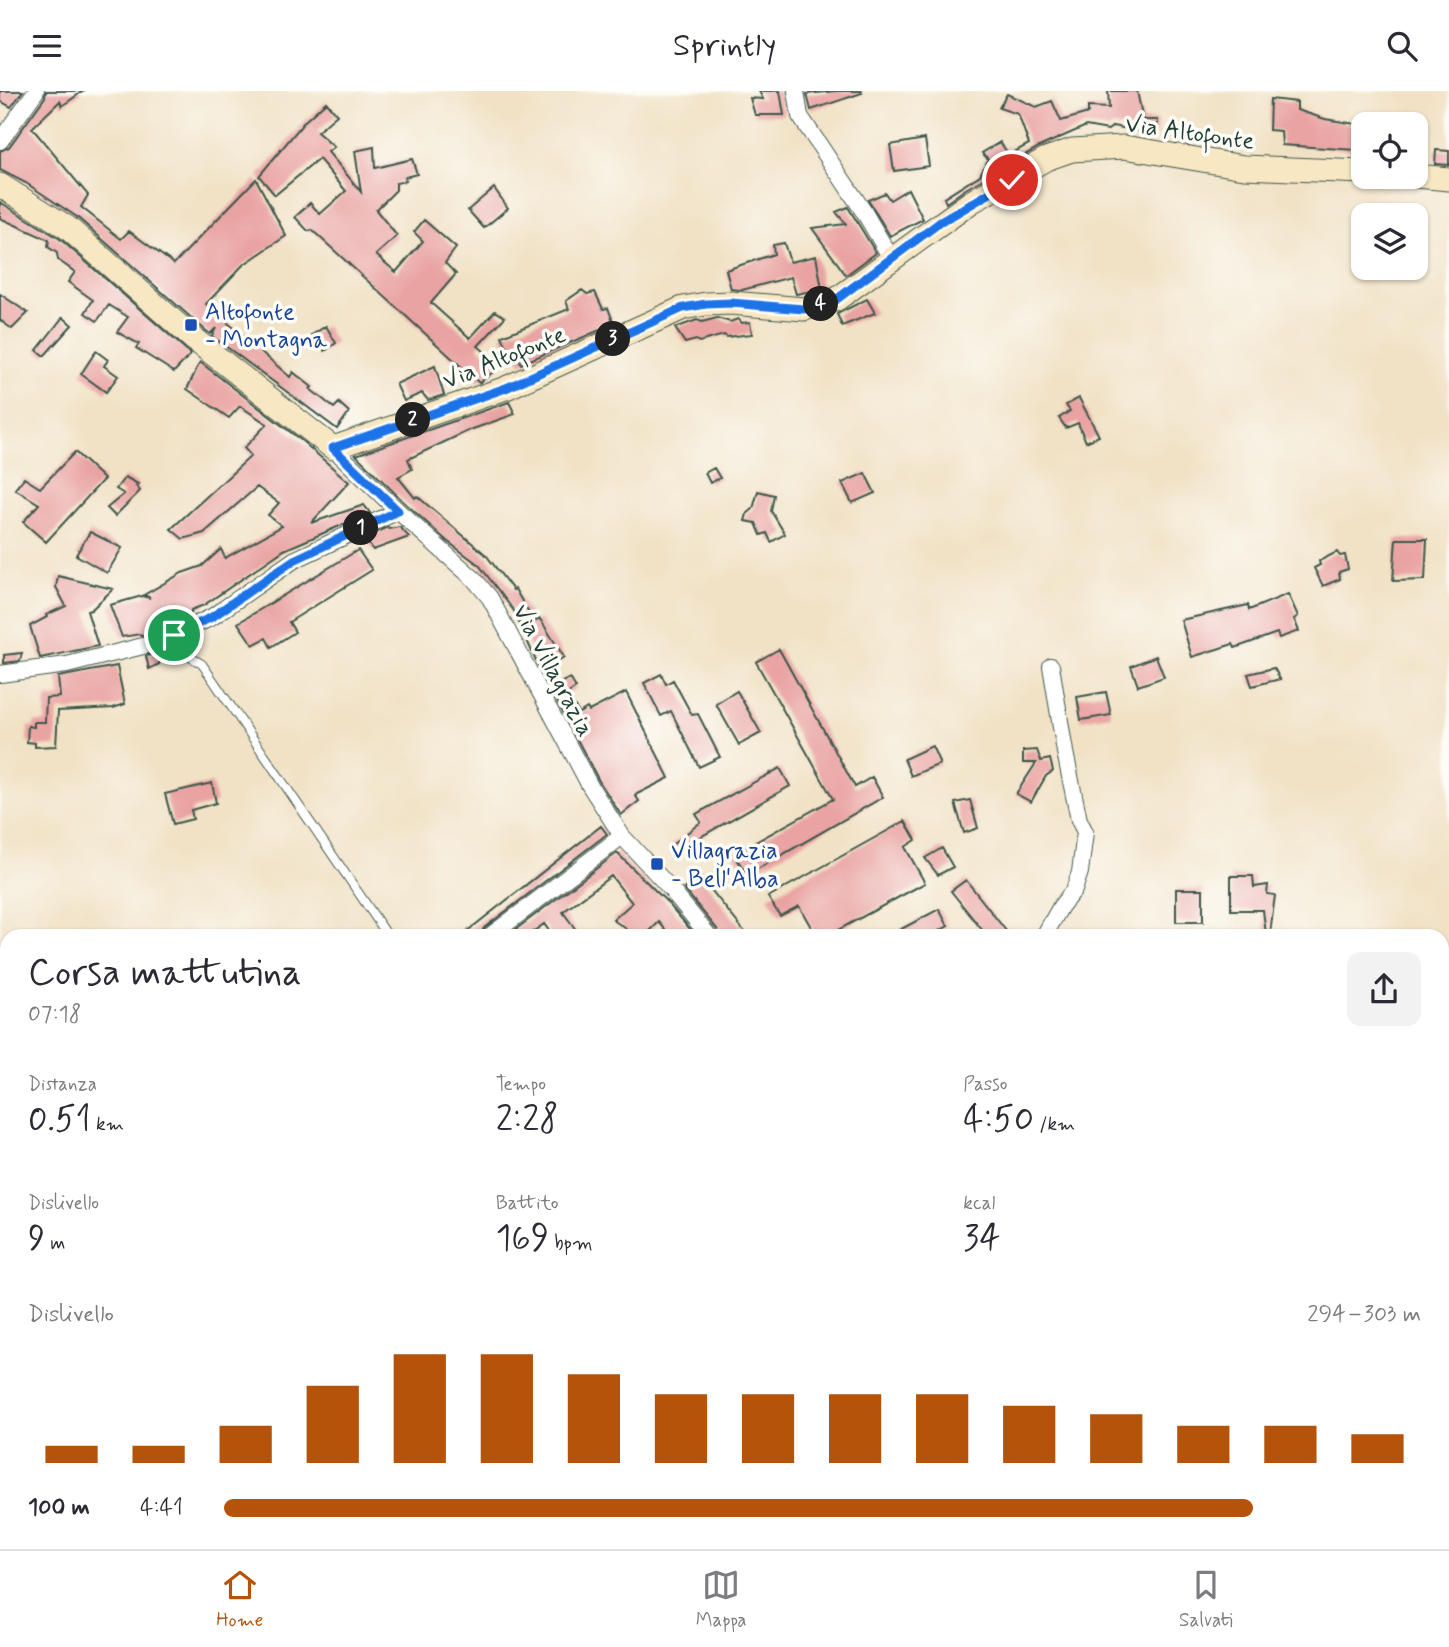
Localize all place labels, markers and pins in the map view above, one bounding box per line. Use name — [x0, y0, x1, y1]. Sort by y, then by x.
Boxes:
pin — [982, 150, 1042, 210]
pin: 4 — [804, 287, 838, 321]
place label: Altofonte - Montagna — [205, 297, 328, 356]
marker: Altofonte - Montagna — [183, 317, 199, 333]
pin: 3 — [596, 321, 630, 357]
pin: 2 — [396, 403, 430, 437]
pin: 1 — [344, 511, 378, 545]
pin — [144, 605, 204, 665]
place label: Villagrazia - Bell'Alba — [671, 836, 779, 895]
marker: Villagrazia - Bell'Alba — [649, 856, 665, 872]

